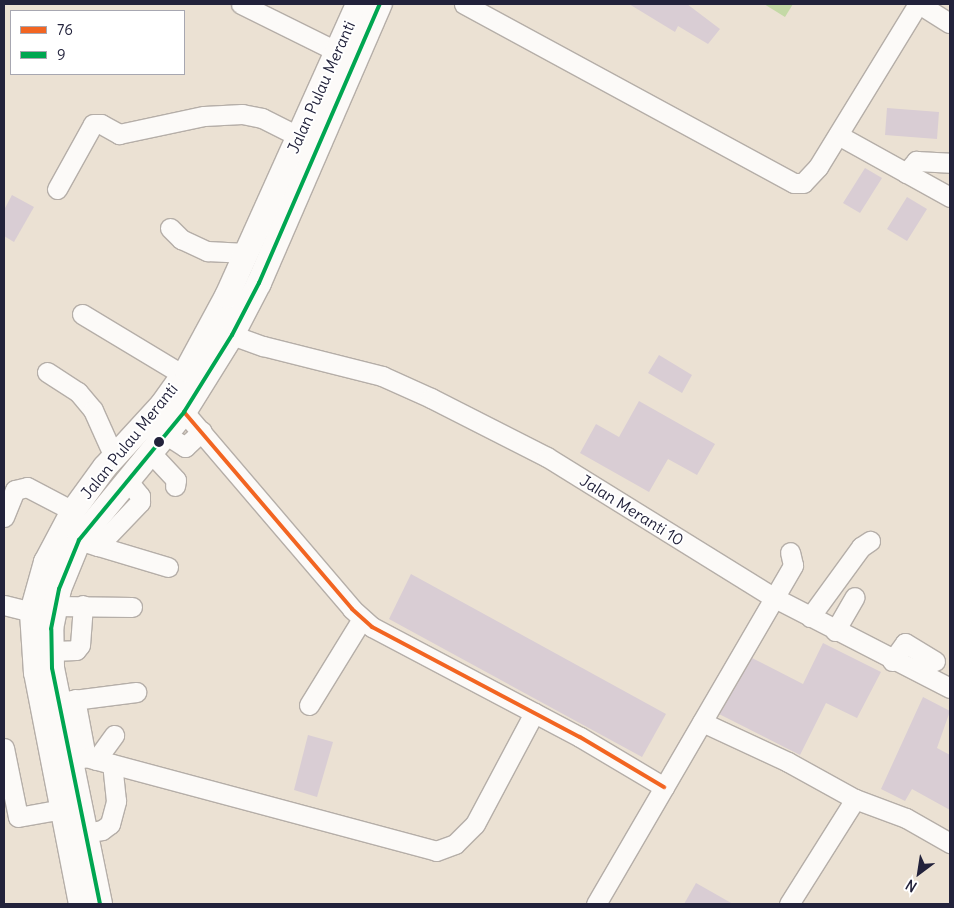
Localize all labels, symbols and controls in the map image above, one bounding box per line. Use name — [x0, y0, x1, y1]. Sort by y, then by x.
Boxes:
legend — [10, 10, 185, 75]
street label: Jalan Pulau Meranti — [283, 18, 359, 156]
text: 76 — [57, 20, 73, 39]
text: 9 — [57, 45, 66, 64]
street label: Jalan Pulau Meranti — [77, 379, 181, 503]
unlabelled marker — [154, 437, 164, 447]
street label: Jalan Meranti 10 — [577, 470, 687, 550]
north arrow — [894, 848, 944, 898]
text: N — [902, 876, 920, 896]

